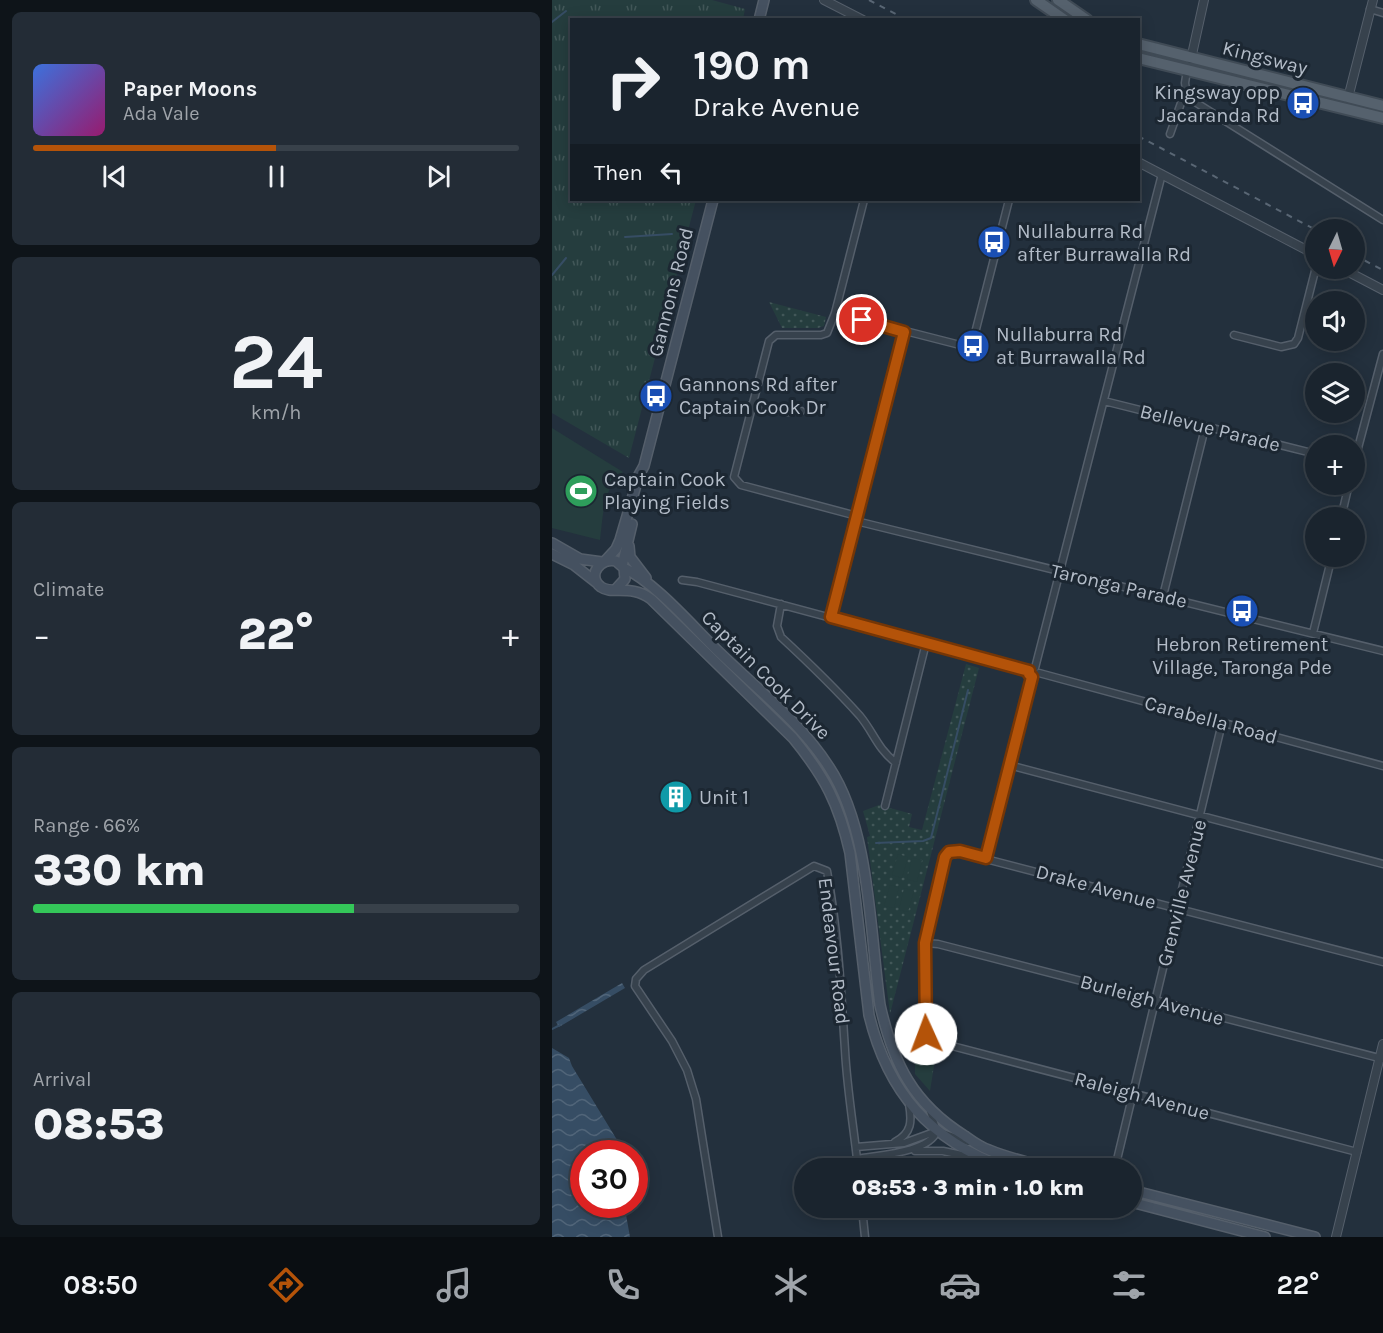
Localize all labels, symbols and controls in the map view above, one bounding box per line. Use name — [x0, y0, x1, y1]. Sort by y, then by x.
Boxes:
street label: Kingsway — [1220, 36, 1310, 80]
text: 190 m — [693, 40, 811, 90]
icon: right — [594, 42, 672, 120]
text: Paper Moons — [123, 76, 257, 102]
place label: Kingsway opp Jacaranda Rd — [1154, 81, 1280, 127]
bus stop icon: Kingsway opp Jacaranda Rd — [1285, 85, 1321, 121]
text: Drake Avenue — [693, 91, 860, 123]
text: Ada Vale — [123, 102, 200, 125]
icon: left — [655, 156, 688, 189]
icon: previous — [98, 160, 131, 193]
icon: pause — [260, 160, 293, 193]
icon: next — [422, 160, 455, 193]
text: Then — [594, 160, 643, 186]
north arrow — [1305, 219, 1365, 279]
map controls — [1305, 219, 1365, 567]
place label: Nullaburra Rd after Burrawalla Rd — [1017, 220, 1191, 266]
bus stop icon: Nullaburra Rd after Burrawalla Rd — [976, 224, 1012, 260]
street label: Gannons Road — [644, 225, 698, 359]
button: sound — [1305, 291, 1365, 351]
pin — [836, 294, 887, 345]
icon: arrive — [845, 303, 878, 336]
text: 24 — [229, 316, 323, 408]
place label: Nullaburra Rd at Burrawalla Rd — [996, 323, 1146, 369]
bus stop icon: Nullaburra Rd at Burrawalla Rd — [955, 328, 991, 364]
button: layers — [1305, 363, 1365, 423]
place label: Gannons Rd after Captain Cook Dr — [679, 373, 838, 419]
bus stop icon: Gannons Rd after Captain Cook Dr — [638, 378, 674, 414]
street label: Bellevue Parade — [1137, 399, 1283, 457]
text: km/h — [251, 401, 301, 424]
button: + — [1305, 435, 1365, 495]
place label: Captain Cook Playing Fields — [604, 468, 730, 514]
sports icon: Captain Cook Playing Fields — [563, 473, 599, 509]
button: − — [1305, 507, 1365, 567]
street label: Taronga Parade — [1049, 559, 1189, 613]
text: Climate — [33, 578, 104, 601]
bus stop icon: Hebron Retirement Village, Taronga Pde — [1224, 593, 1260, 629]
street label: Captain Cook Drive — [697, 606, 835, 744]
text: 22° — [238, 608, 314, 660]
text: − — [33, 616, 50, 654]
text: + — [502, 616, 519, 654]
place label: Hebron Retirement Village, Taronga Pde — [1152, 633, 1332, 679]
street label: Carabella Road — [1142, 691, 1280, 749]
building icon: Unit 1 — [658, 779, 694, 815]
place label: Unit 1 — [699, 786, 749, 809]
text: Range · 66% — [33, 814, 140, 837]
street label: Grenville Avenue — [1153, 817, 1211, 969]
text: 330 km — [33, 844, 206, 896]
street label: Drake Avenue — [1033, 860, 1159, 914]
street label: Endeavour Road — [814, 876, 854, 1026]
street label: Burleigh Avenue — [1078, 970, 1226, 1030]
position arrow — [894, 1002, 958, 1066]
street label: Raleigh Avenue — [1072, 1067, 1212, 1125]
text: Arrival — [33, 1068, 92, 1091]
text: 08:53 — [33, 1098, 164, 1150]
speed limit sign: 30 — [570, 1140, 648, 1218]
text: 08:53 · 3 min · 1.0 km — [852, 1175, 1084, 1201]
icon: directions — [265, 1264, 307, 1306]
icon: music — [433, 1264, 475, 1306]
icon: phone — [602, 1264, 644, 1306]
icon: climate — [770, 1264, 812, 1306]
icon: car — [939, 1264, 981, 1306]
icon: filters — [1108, 1264, 1150, 1306]
text: 08:50 — [63, 1269, 138, 1301]
text: 22° — [1276, 1269, 1320, 1301]

